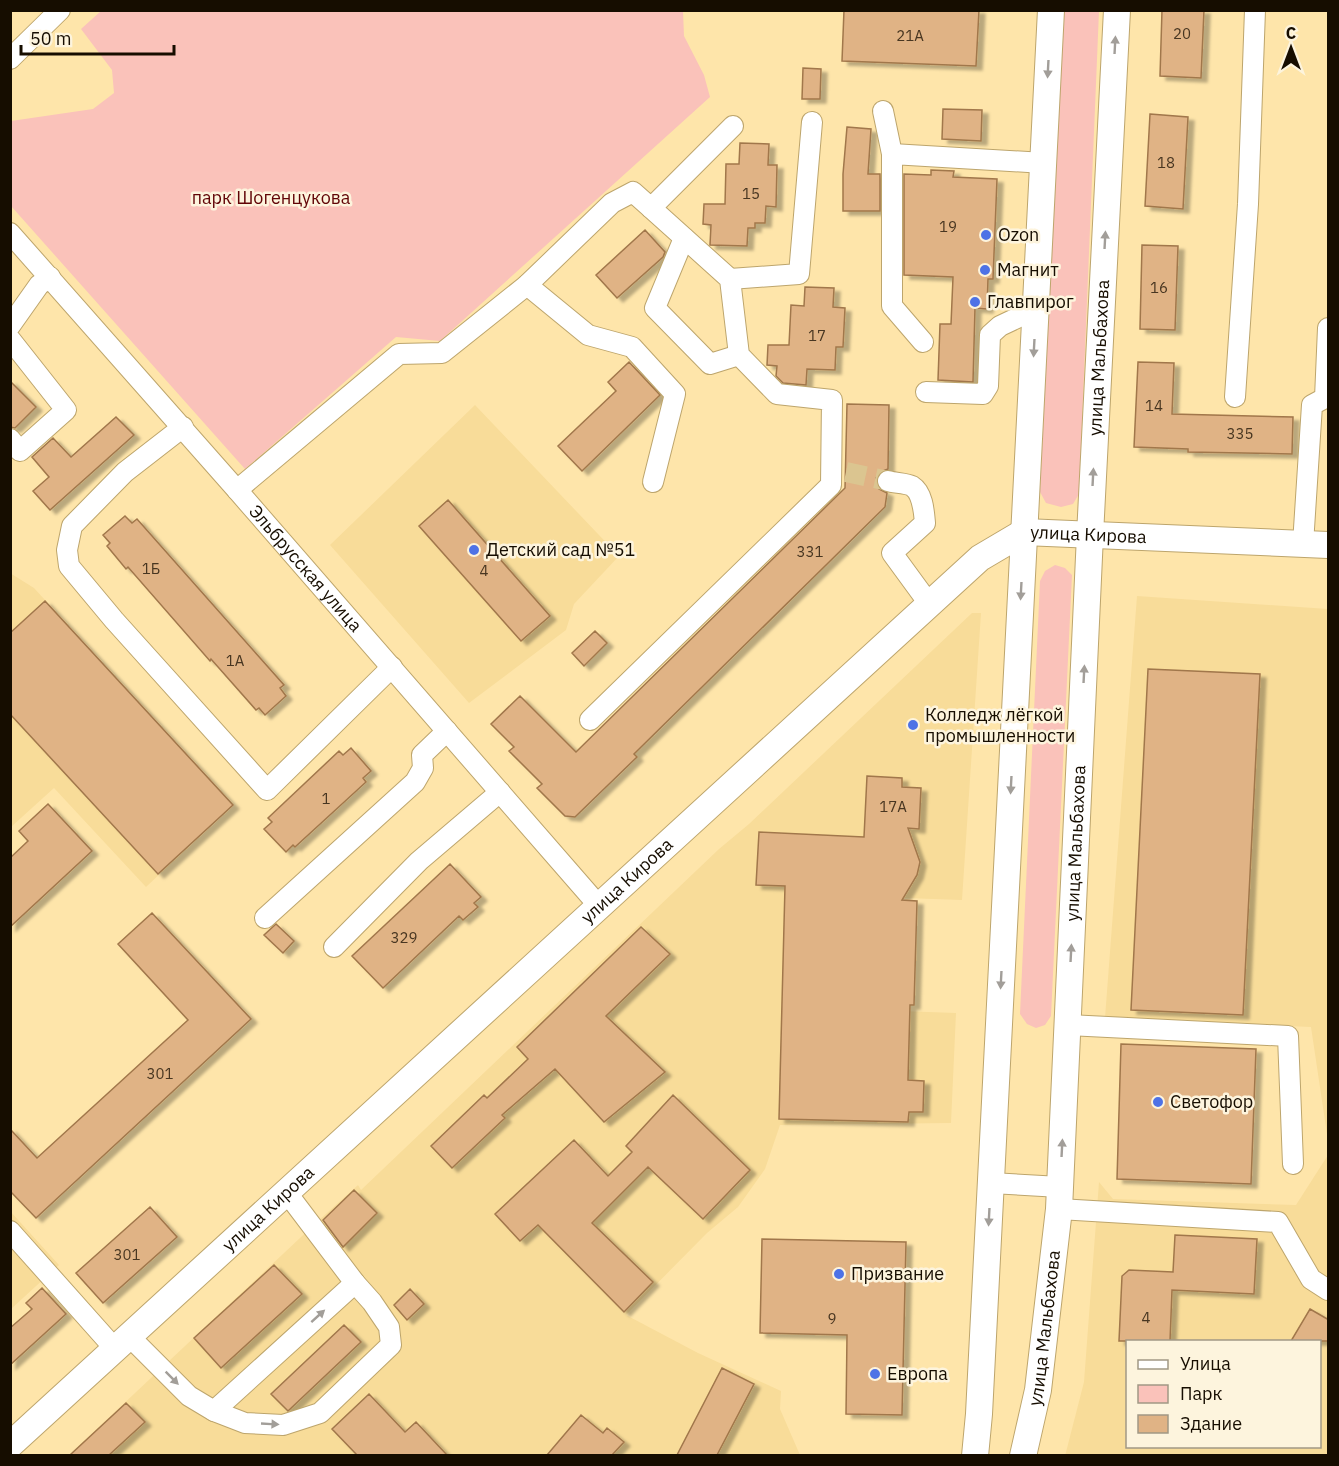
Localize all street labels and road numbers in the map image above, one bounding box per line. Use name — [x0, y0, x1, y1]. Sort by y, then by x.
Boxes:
street label: улица Мальбахова — [1083, 279, 1114, 437]
street label: Эльбрусская улица — [244, 500, 368, 637]
street label: улица Кирова — [1030, 520, 1148, 548]
street label: улица Мальбахова — [1060, 764, 1090, 922]
street label: улица Кирова — [576, 832, 678, 928]
street label: улица Кирова — [217, 1160, 319, 1256]
street label: улица Мальбахова — [1023, 1249, 1065, 1408]

